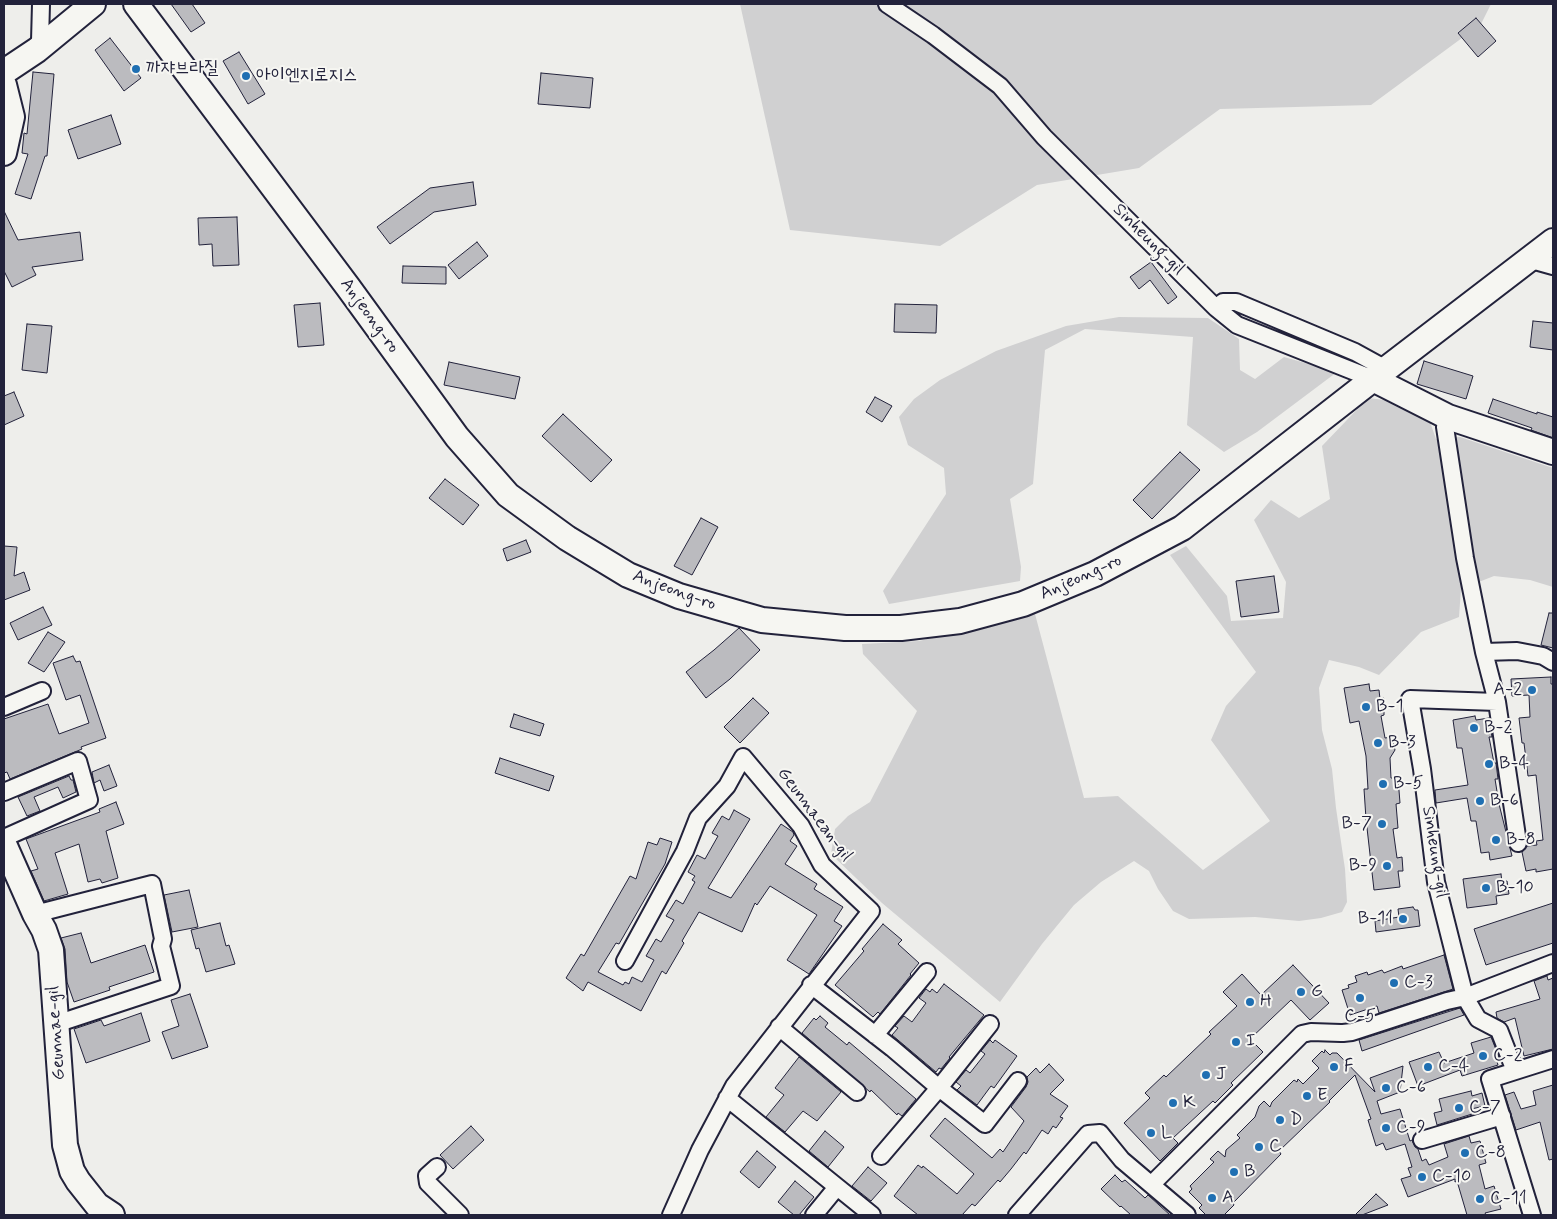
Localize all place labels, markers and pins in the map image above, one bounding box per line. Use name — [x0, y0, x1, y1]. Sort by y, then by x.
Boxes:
place label: 까쟈브라질 — [146, 58, 218, 80]
marker: 까쟈브라질 — [130, 63, 142, 75]
place label: 아이엔지로지스 — [256, 65, 357, 87]
marker: 아이엔지로지스 — [240, 70, 252, 82]
place label: A-2 — [1493, 679, 1522, 701]
marker: A-2 — [1526, 684, 1538, 696]
place label: B-1 — [1376, 696, 1404, 718]
marker: B-1 — [1360, 701, 1372, 713]
place label: B-2 — [1484, 717, 1512, 739]
marker: B-2 — [1468, 722, 1480, 734]
place label: B-3 — [1388, 732, 1416, 754]
marker: B-3 — [1372, 737, 1384, 749]
place label: B-4 — [1499, 753, 1529, 775]
marker: B-4 — [1483, 758, 1495, 770]
place label: B-5 — [1393, 773, 1423, 795]
marker: B-5 — [1377, 778, 1389, 790]
place label: B-6 — [1490, 790, 1519, 812]
marker: B-6 — [1474, 795, 1486, 807]
place label: B-7 — [1342, 813, 1372, 835]
marker: B-7 — [1376, 818, 1388, 830]
place label: B-8 — [1506, 829, 1536, 851]
marker: B-8 — [1490, 834, 1502, 846]
place label: B-9 — [1349, 855, 1377, 877]
marker: B-9 — [1381, 860, 1393, 872]
place label: B-10 — [1496, 877, 1534, 899]
marker: B-10 — [1480, 882, 1492, 894]
place label: B-11 — [1358, 908, 1393, 930]
marker: B-11 — [1397, 913, 1409, 925]
place label: C-3 — [1404, 972, 1433, 994]
marker: C-3 — [1388, 977, 1400, 989]
place label: G — [1311, 981, 1323, 1003]
marker: G — [1295, 986, 1307, 998]
place label: H — [1260, 991, 1272, 1013]
marker: C-5 — [1354, 992, 1366, 1004]
marker: H — [1244, 996, 1256, 1008]
place label: C-5 — [1344, 1006, 1376, 1028]
place label: I — [1246, 1031, 1255, 1053]
marker: I — [1230, 1036, 1242, 1048]
place label: C-2 — [1493, 1045, 1523, 1067]
marker: C-2 — [1477, 1050, 1489, 1062]
place label: F — [1344, 1056, 1354, 1078]
place label: C-4 — [1438, 1056, 1469, 1078]
marker: F — [1328, 1061, 1340, 1073]
marker: C-4 — [1422, 1061, 1434, 1073]
place label: J — [1216, 1064, 1226, 1086]
marker: J — [1200, 1069, 1212, 1081]
place label: C-6 — [1396, 1077, 1426, 1099]
marker: C-6 — [1380, 1082, 1392, 1094]
place label: E — [1317, 1085, 1328, 1107]
marker: E — [1301, 1090, 1313, 1102]
place label: K — [1183, 1092, 1196, 1114]
marker: K — [1167, 1097, 1179, 1109]
place label: C-7 — [1469, 1097, 1501, 1119]
marker: C-7 — [1453, 1102, 1465, 1114]
place label: D — [1290, 1109, 1302, 1131]
marker: D — [1274, 1114, 1286, 1126]
place label: C-9 — [1396, 1117, 1426, 1139]
place label: L — [1161, 1122, 1172, 1144]
marker: C-9 — [1380, 1122, 1392, 1134]
marker: L — [1145, 1127, 1157, 1139]
place label: C — [1269, 1136, 1282, 1158]
marker: C — [1253, 1141, 1265, 1153]
place label: C-8 — [1475, 1142, 1506, 1164]
marker: C-8 — [1459, 1147, 1471, 1159]
place label: B — [1244, 1161, 1255, 1183]
marker: B — [1228, 1166, 1240, 1178]
place label: C-10 — [1432, 1166, 1471, 1188]
marker: C-10 — [1416, 1171, 1428, 1183]
place label: A — [1222, 1187, 1234, 1209]
place label: C-11 — [1490, 1188, 1527, 1210]
marker: A — [1206, 1192, 1218, 1204]
marker: C-11 — [1474, 1193, 1486, 1205]

